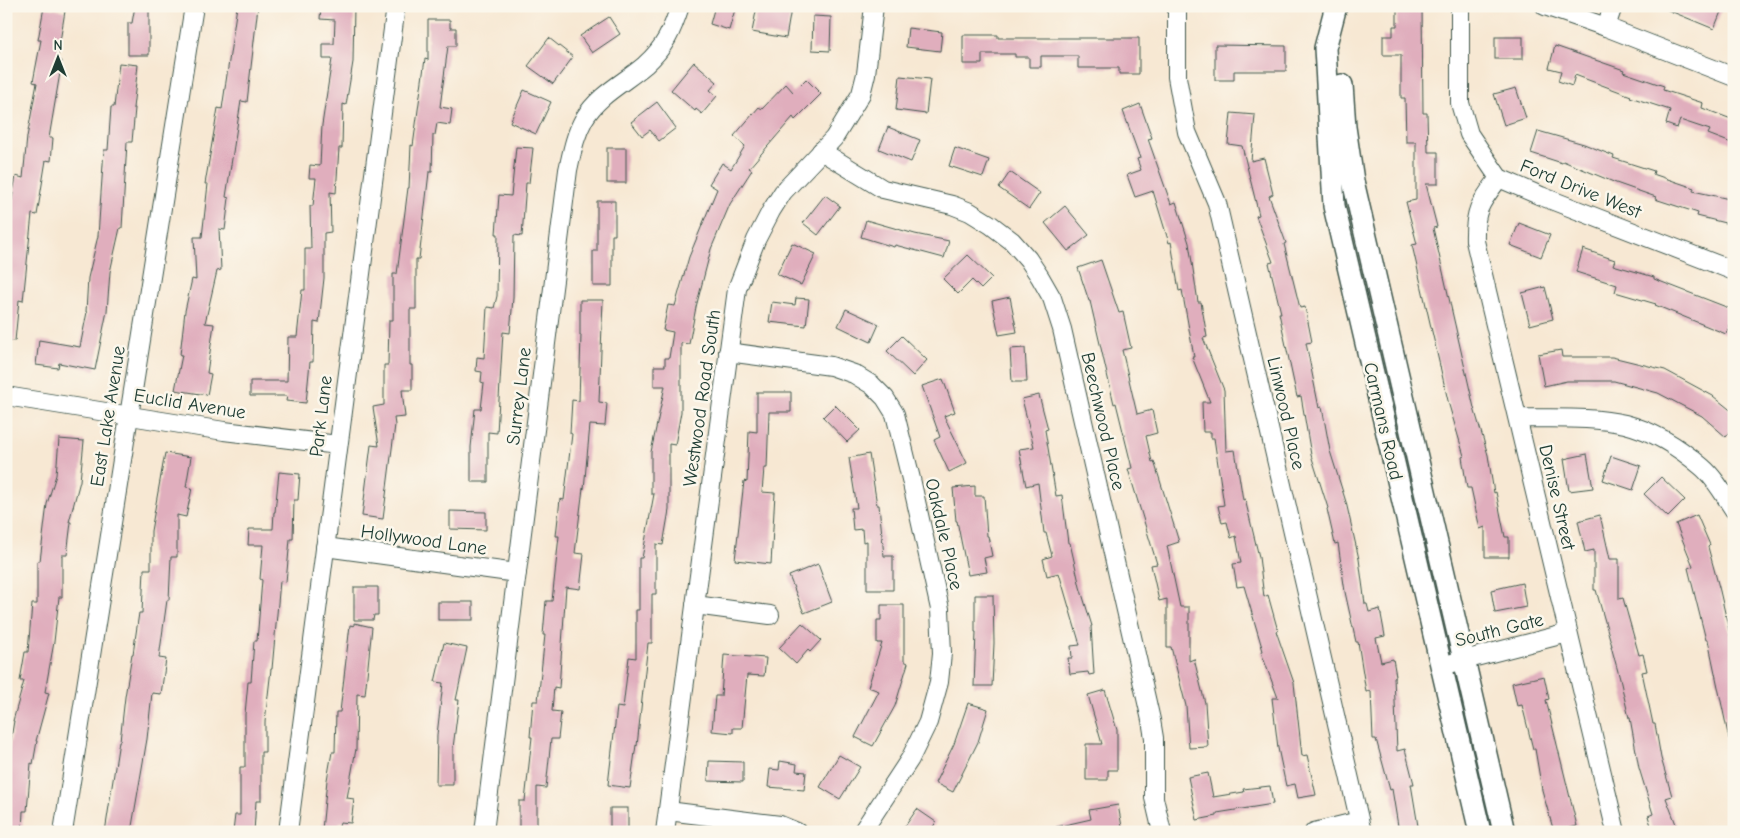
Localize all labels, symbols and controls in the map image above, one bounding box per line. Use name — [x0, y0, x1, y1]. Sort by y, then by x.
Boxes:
north arrow — [32, 32, 82, 82]
text: N — [53, 37, 63, 54]
street label: Ford Drive West — [1517, 155, 1645, 223]
street label: Westwood Road South — [679, 308, 725, 488]
street label: East Lake Avenue — [86, 344, 130, 488]
street label: Surrey Lane — [502, 346, 536, 446]
street label: Beechwood Place — [1076, 350, 1130, 492]
street label: Linwood Place — [1262, 355, 1310, 472]
street label: Carmans Road — [1359, 360, 1407, 482]
street label: Park Lane — [305, 374, 337, 458]
street label: Euclid Avenue — [132, 384, 247, 424]
street label: Denise Street — [1534, 442, 1580, 553]
street label: Oakdale Place — [920, 476, 968, 592]
street label: Hollywood Lane — [359, 520, 488, 560]
street label: South Gate — [1453, 608, 1546, 652]

